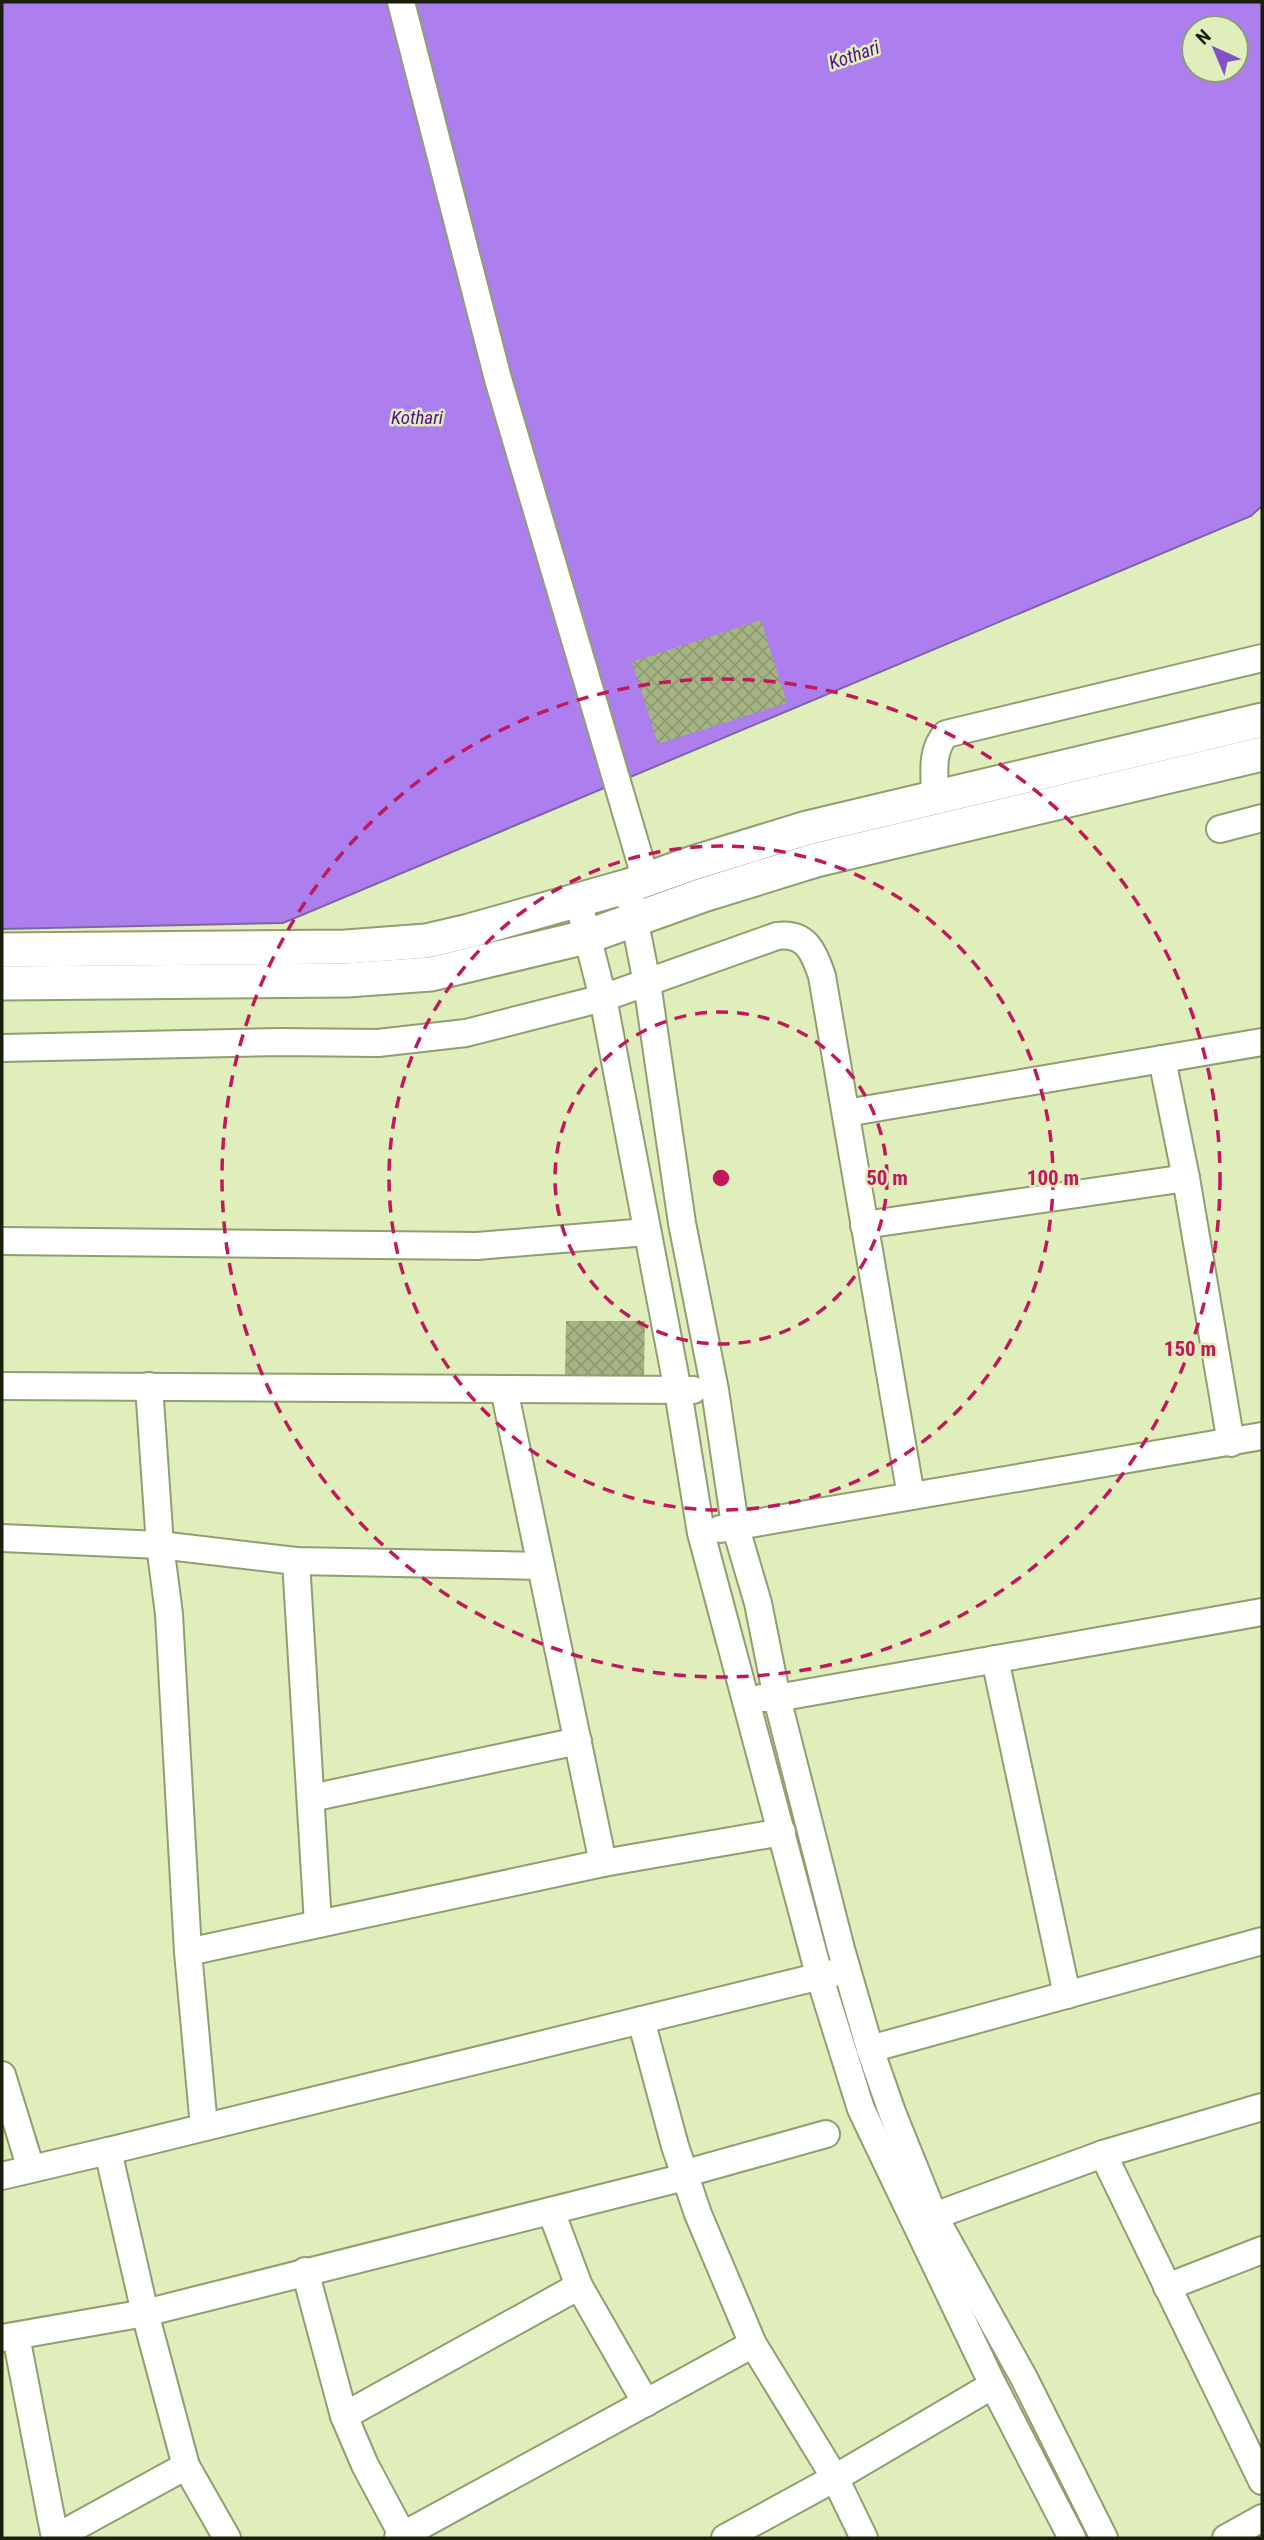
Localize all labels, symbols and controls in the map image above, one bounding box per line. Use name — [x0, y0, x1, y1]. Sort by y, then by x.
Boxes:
north arrow — [1180, 14, 1250, 84]
text: N — [1191, 25, 1216, 49]
water label: Kothari — [826, 35, 883, 74]
water label: Kothari — [391, 406, 444, 429]
centre of rings — [709, 1166, 733, 1190]
text: 50 m — [866, 1166, 908, 1190]
text: 100 m — [1027, 1166, 1079, 1190]
text: 150 m — [1164, 1337, 1216, 1361]

